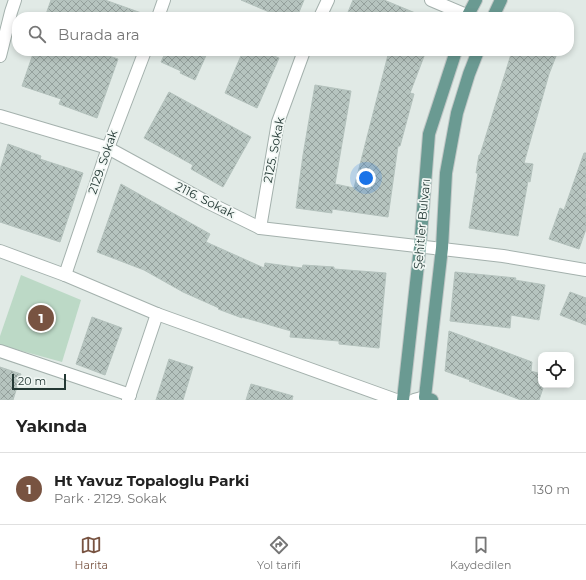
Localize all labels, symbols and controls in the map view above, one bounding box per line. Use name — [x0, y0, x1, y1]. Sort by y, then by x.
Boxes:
search box — [12, 12, 574, 56]
icon: search — [26, 23, 48, 45]
text: Burada ara — [58, 25, 140, 44]
street label: 2125. Sokak — [260, 115, 287, 184]
street label: 2129. Sokak — [85, 127, 121, 196]
your location — [356, 168, 376, 188]
street label: 2116. Sokak — [173, 178, 238, 221]
street label: Şehitler Bulvarı — [410, 178, 433, 270]
pin: 1 — [28, 303, 54, 333]
map controls — [538, 352, 574, 388]
button: locate — [538, 352, 574, 388]
scale bar — [12, 372, 66, 391]
text: 20 m — [18, 374, 46, 388]
text: Yakında — [16, 416, 87, 436]
text: Ht Yavuz Topaloglu Parki — [54, 471, 249, 490]
text: 1 — [26, 481, 32, 497]
text: 130 m — [532, 481, 570, 497]
text: Park · 2129. Sokak — [54, 490, 166, 506]
tab: Harita — [75, 534, 108, 572]
tab: Yol tarifi — [257, 534, 301, 572]
tab: Kaydedilen — [450, 534, 511, 572]

